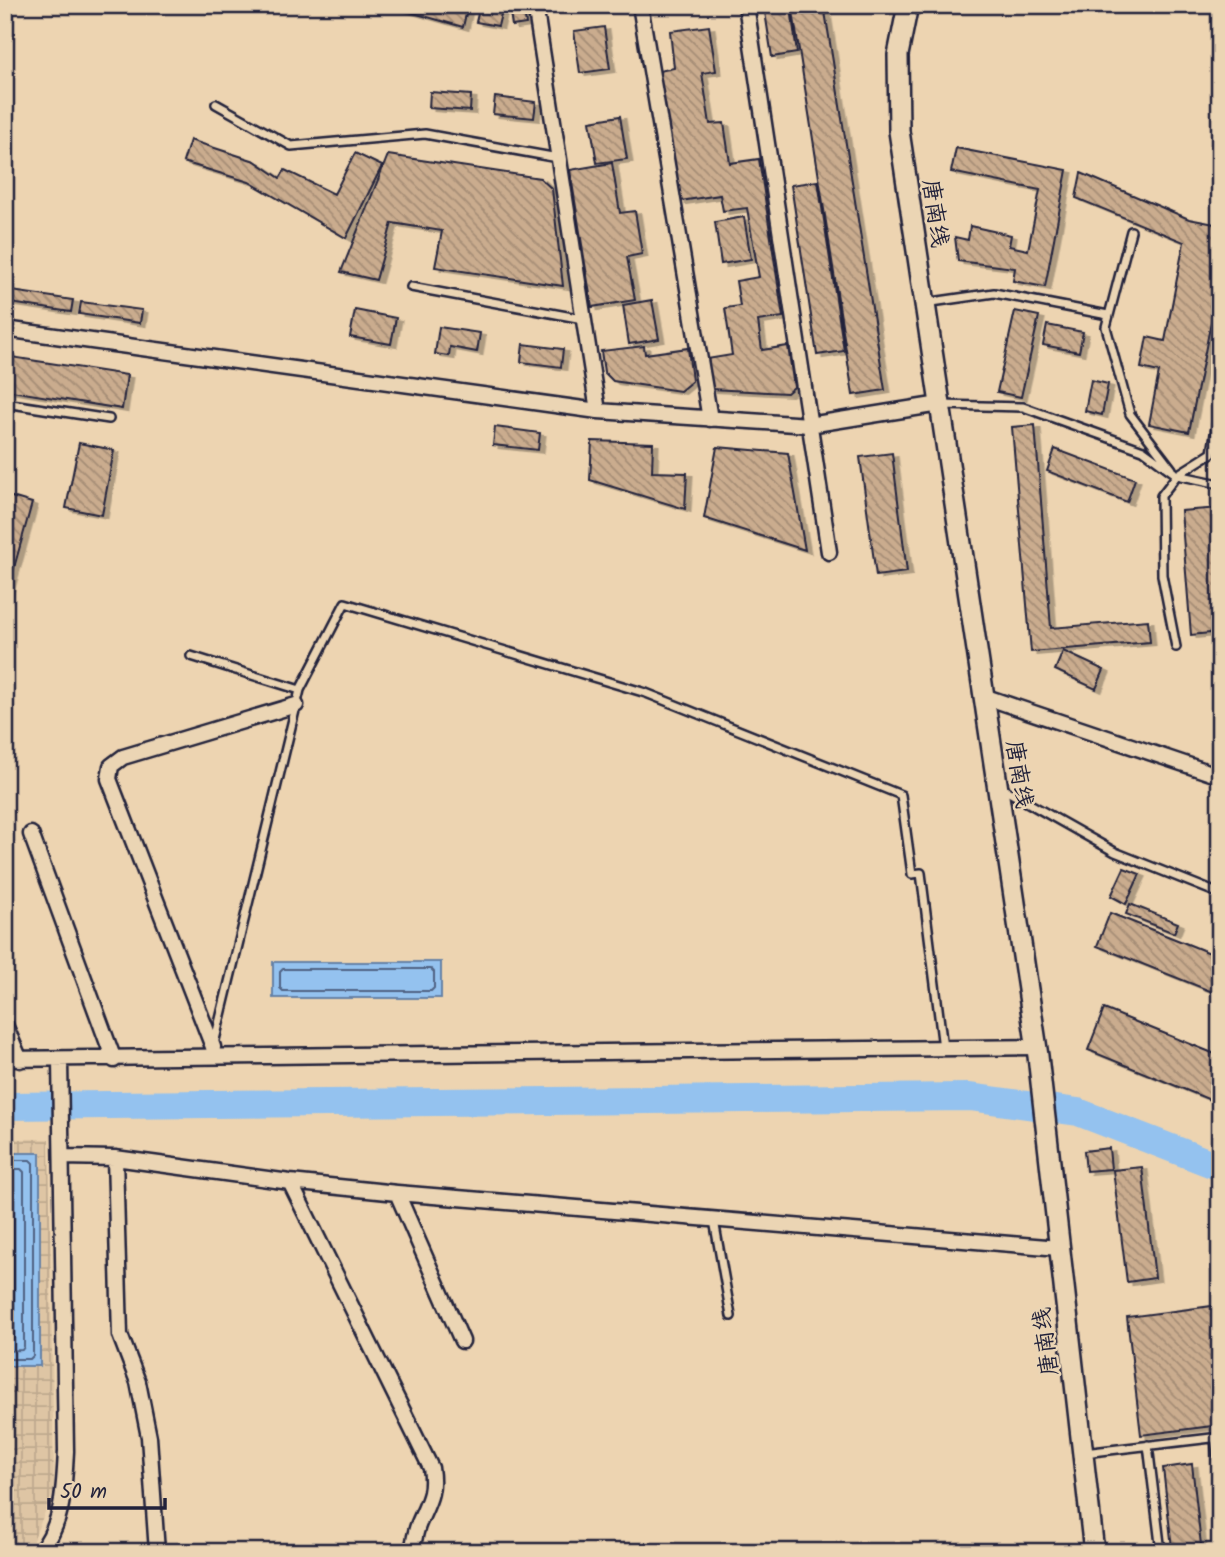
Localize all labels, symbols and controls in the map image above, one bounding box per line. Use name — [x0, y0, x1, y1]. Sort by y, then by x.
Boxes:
street label: 唐南线 — [911, 177, 957, 250]
street label: 唐南线 — [995, 737, 1041, 811]
street label: 唐南线 — [1025, 1305, 1069, 1378]
scale bar — [49, 1466, 164, 1510]
text: 50 m — [60, 1476, 107, 1509]

